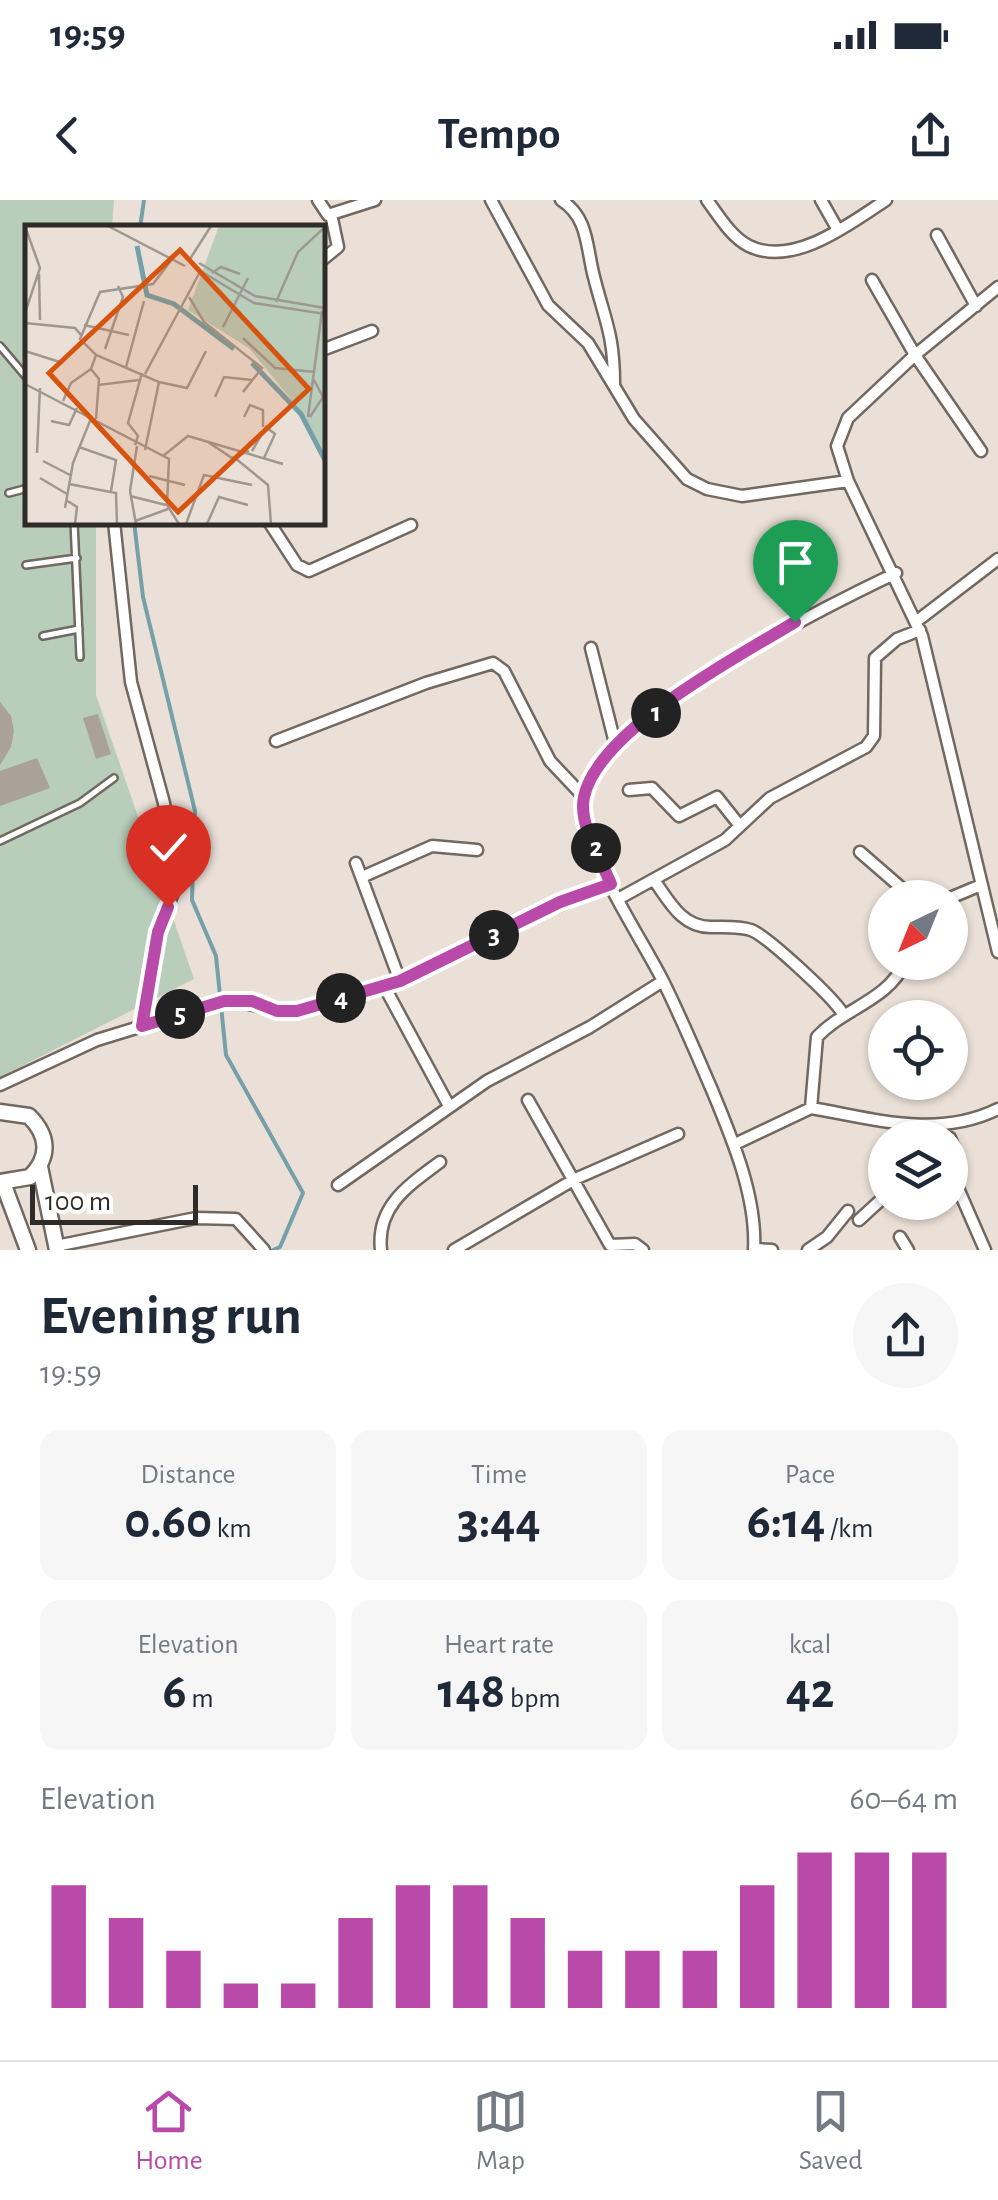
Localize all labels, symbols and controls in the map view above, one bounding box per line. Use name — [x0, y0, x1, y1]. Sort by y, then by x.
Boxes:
text: 19:59 — [50, 16, 126, 54]
icon: back — [40, 108, 95, 163]
icon: share — [903, 108, 958, 163]
text: Tempo — [438, 112, 560, 157]
inset map — [25, 225, 325, 525]
pin — [753, 520, 838, 623]
icon: arrive — [768, 535, 823, 590]
pin: 1 — [631, 688, 681, 738]
text: 1 — [651, 699, 661, 727]
pin — [126, 805, 211, 908]
icon: check — [141, 820, 196, 875]
pin: 2 — [571, 823, 621, 873]
text: 2 — [589, 834, 603, 862]
north arrow — [868, 880, 968, 980]
map controls — [868, 880, 968, 1220]
pin: 3 — [469, 910, 519, 960]
text: 3 — [488, 921, 500, 949]
pin: 4 — [316, 973, 366, 1023]
text: 4 — [334, 984, 348, 1012]
pin: 5 — [155, 989, 205, 1039]
text: 5 — [174, 1000, 186, 1028]
button: locate — [868, 1000, 968, 1100]
button: layers — [868, 1120, 968, 1220]
scale bar — [30, 1180, 198, 1224]
text: 100 m — [45, 1188, 111, 1216]
button: share — [853, 1283, 958, 1388]
text: Evening run — [40, 1289, 302, 1344]
text: 19:59 — [40, 1357, 102, 1389]
text: Distance — [141, 1461, 235, 1489]
text: Time — [471, 1461, 527, 1489]
text: Pace — [785, 1461, 835, 1489]
text: 0.60 — [124, 1497, 212, 1547]
text: 3:44 — [457, 1497, 541, 1547]
text: 6:14 — [747, 1497, 825, 1547]
text: km — [212, 1515, 252, 1543]
text: /km — [825, 1515, 873, 1543]
text: Elevation — [137, 1631, 239, 1659]
text: Heart rate — [444, 1631, 554, 1659]
text: kcal — [789, 1631, 831, 1659]
text: 6 — [162, 1667, 187, 1717]
text: 148 — [437, 1667, 505, 1717]
text: 42 — [786, 1667, 834, 1717]
text: m — [187, 1685, 214, 1713]
text: bpm — [505, 1685, 561, 1713]
text: Elevation — [40, 1783, 156, 1815]
text: 60–64 m — [850, 1783, 958, 1815]
tab: Home — [135, 2084, 203, 2178]
tab: Map — [473, 2084, 528, 2178]
tab: Saved — [799, 2084, 863, 2178]

